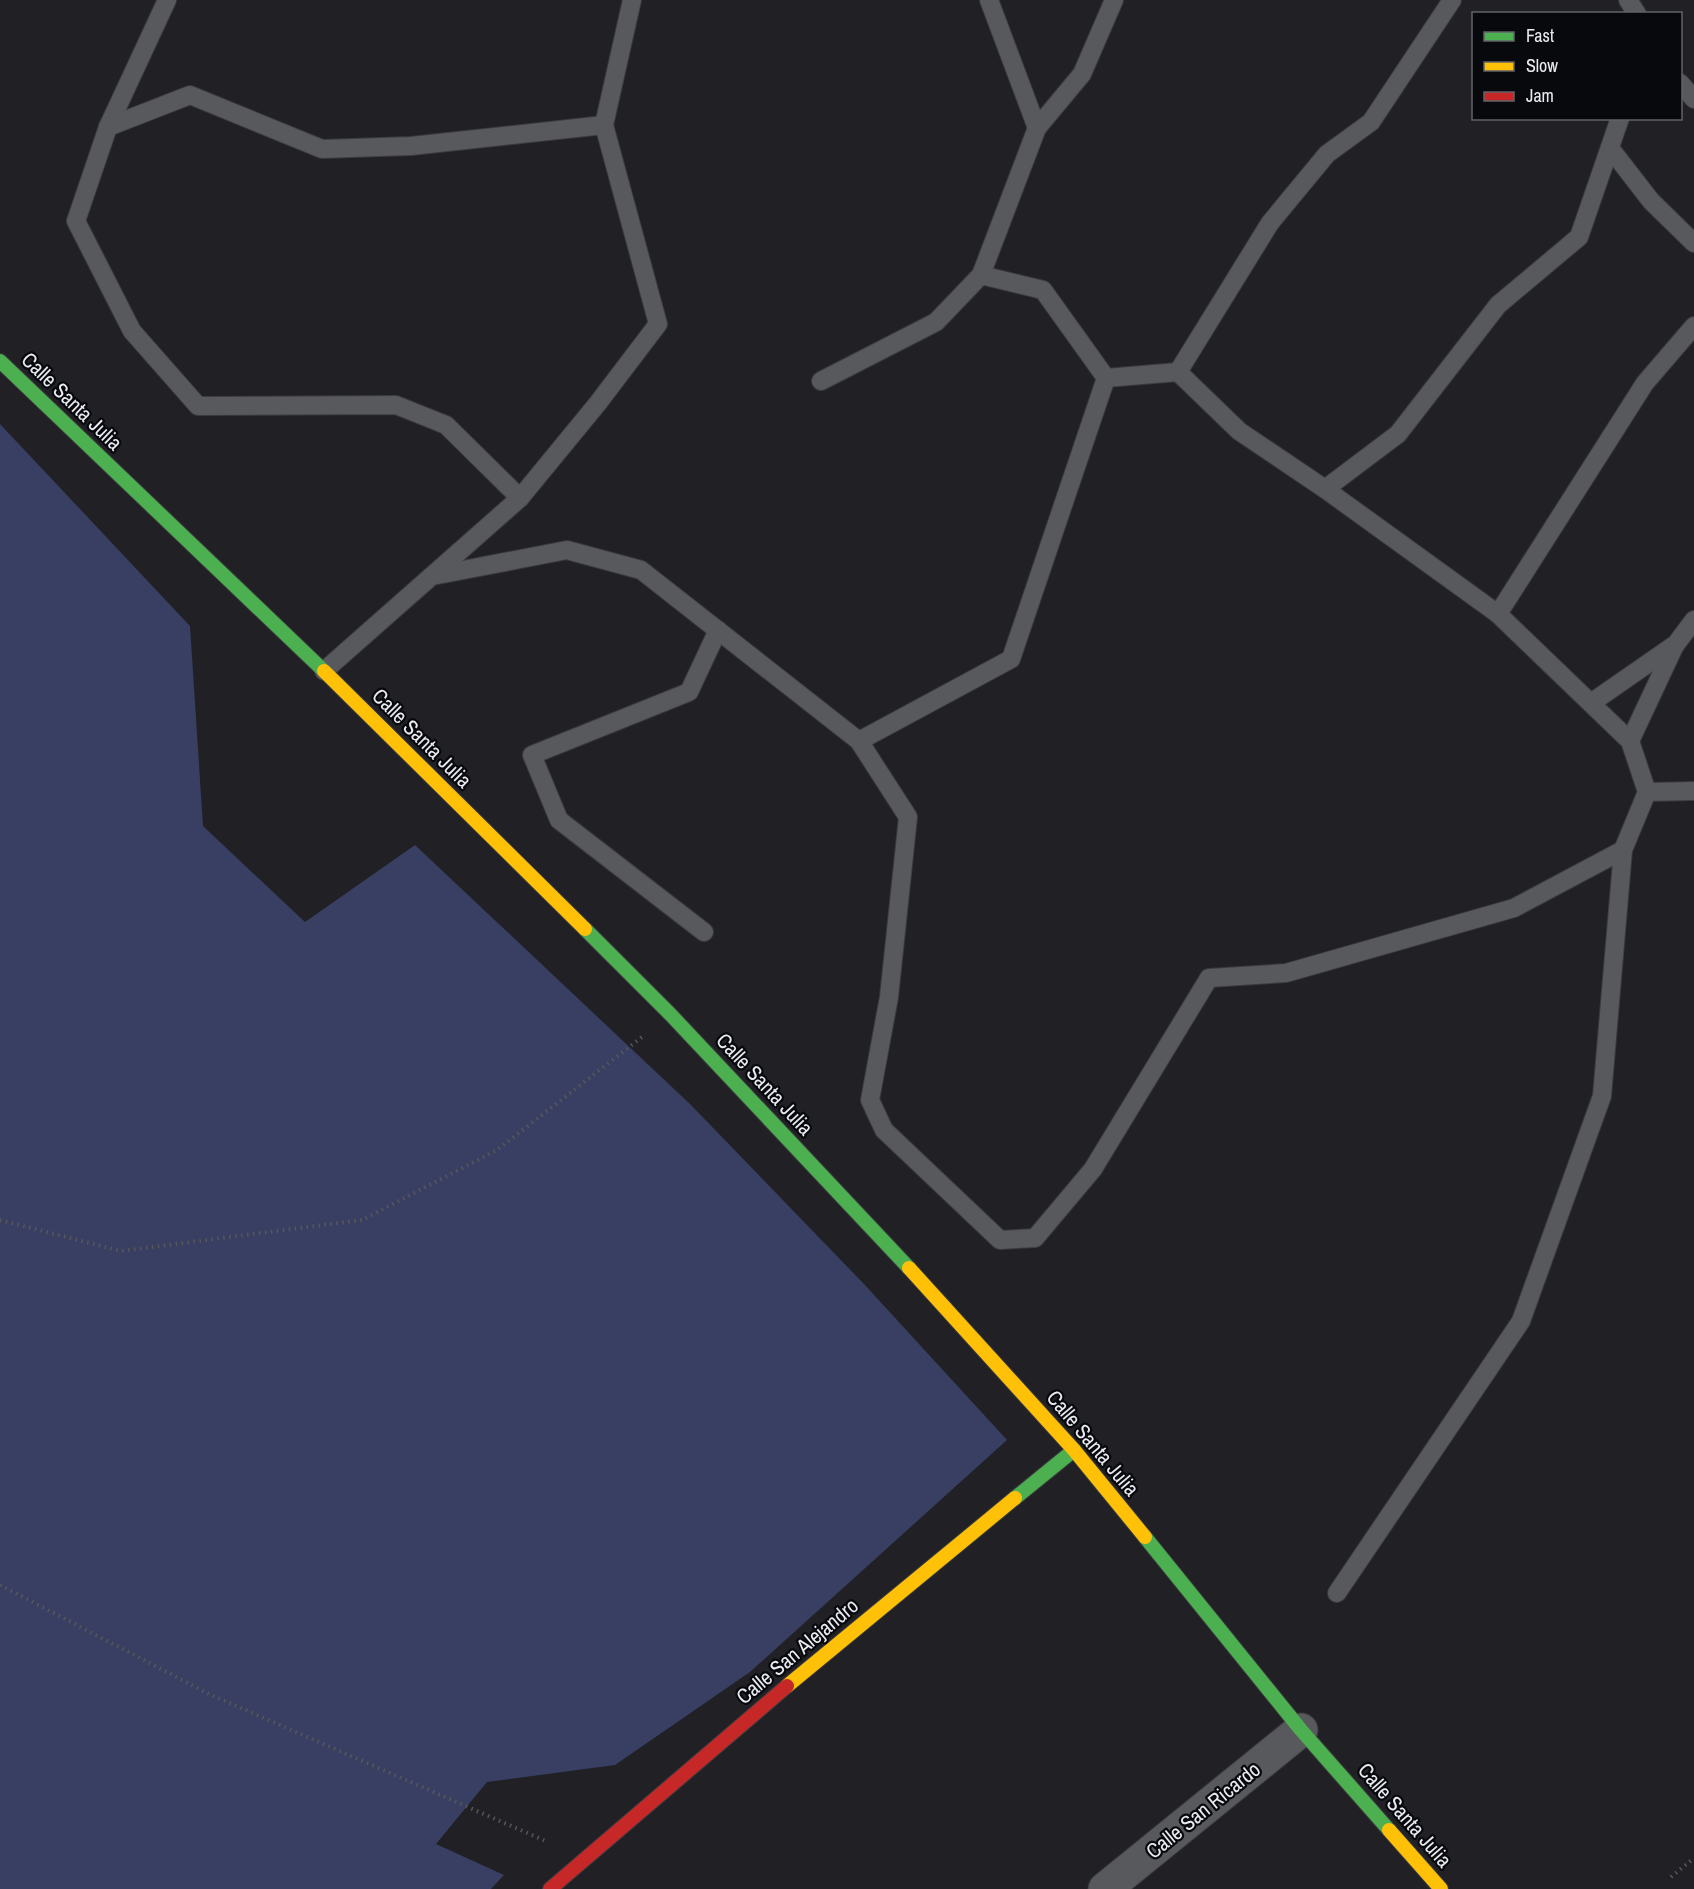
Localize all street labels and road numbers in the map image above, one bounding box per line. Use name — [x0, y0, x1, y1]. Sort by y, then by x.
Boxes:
street label: Calle Santa Julia — [15, 345, 129, 457]
street label: Calle Santa Julia — [366, 682, 479, 795]
street label: Calle Santa Julia — [710, 1027, 820, 1142]
street label: Calle Santa Julia — [1040, 1384, 1146, 1503]
street label: Calle San Alejandro — [730, 1591, 864, 1711]
street label: Calle San Ricardo — [1140, 1755, 1266, 1865]
street label: Calle Santa Julia — [1351, 1756, 1459, 1874]

